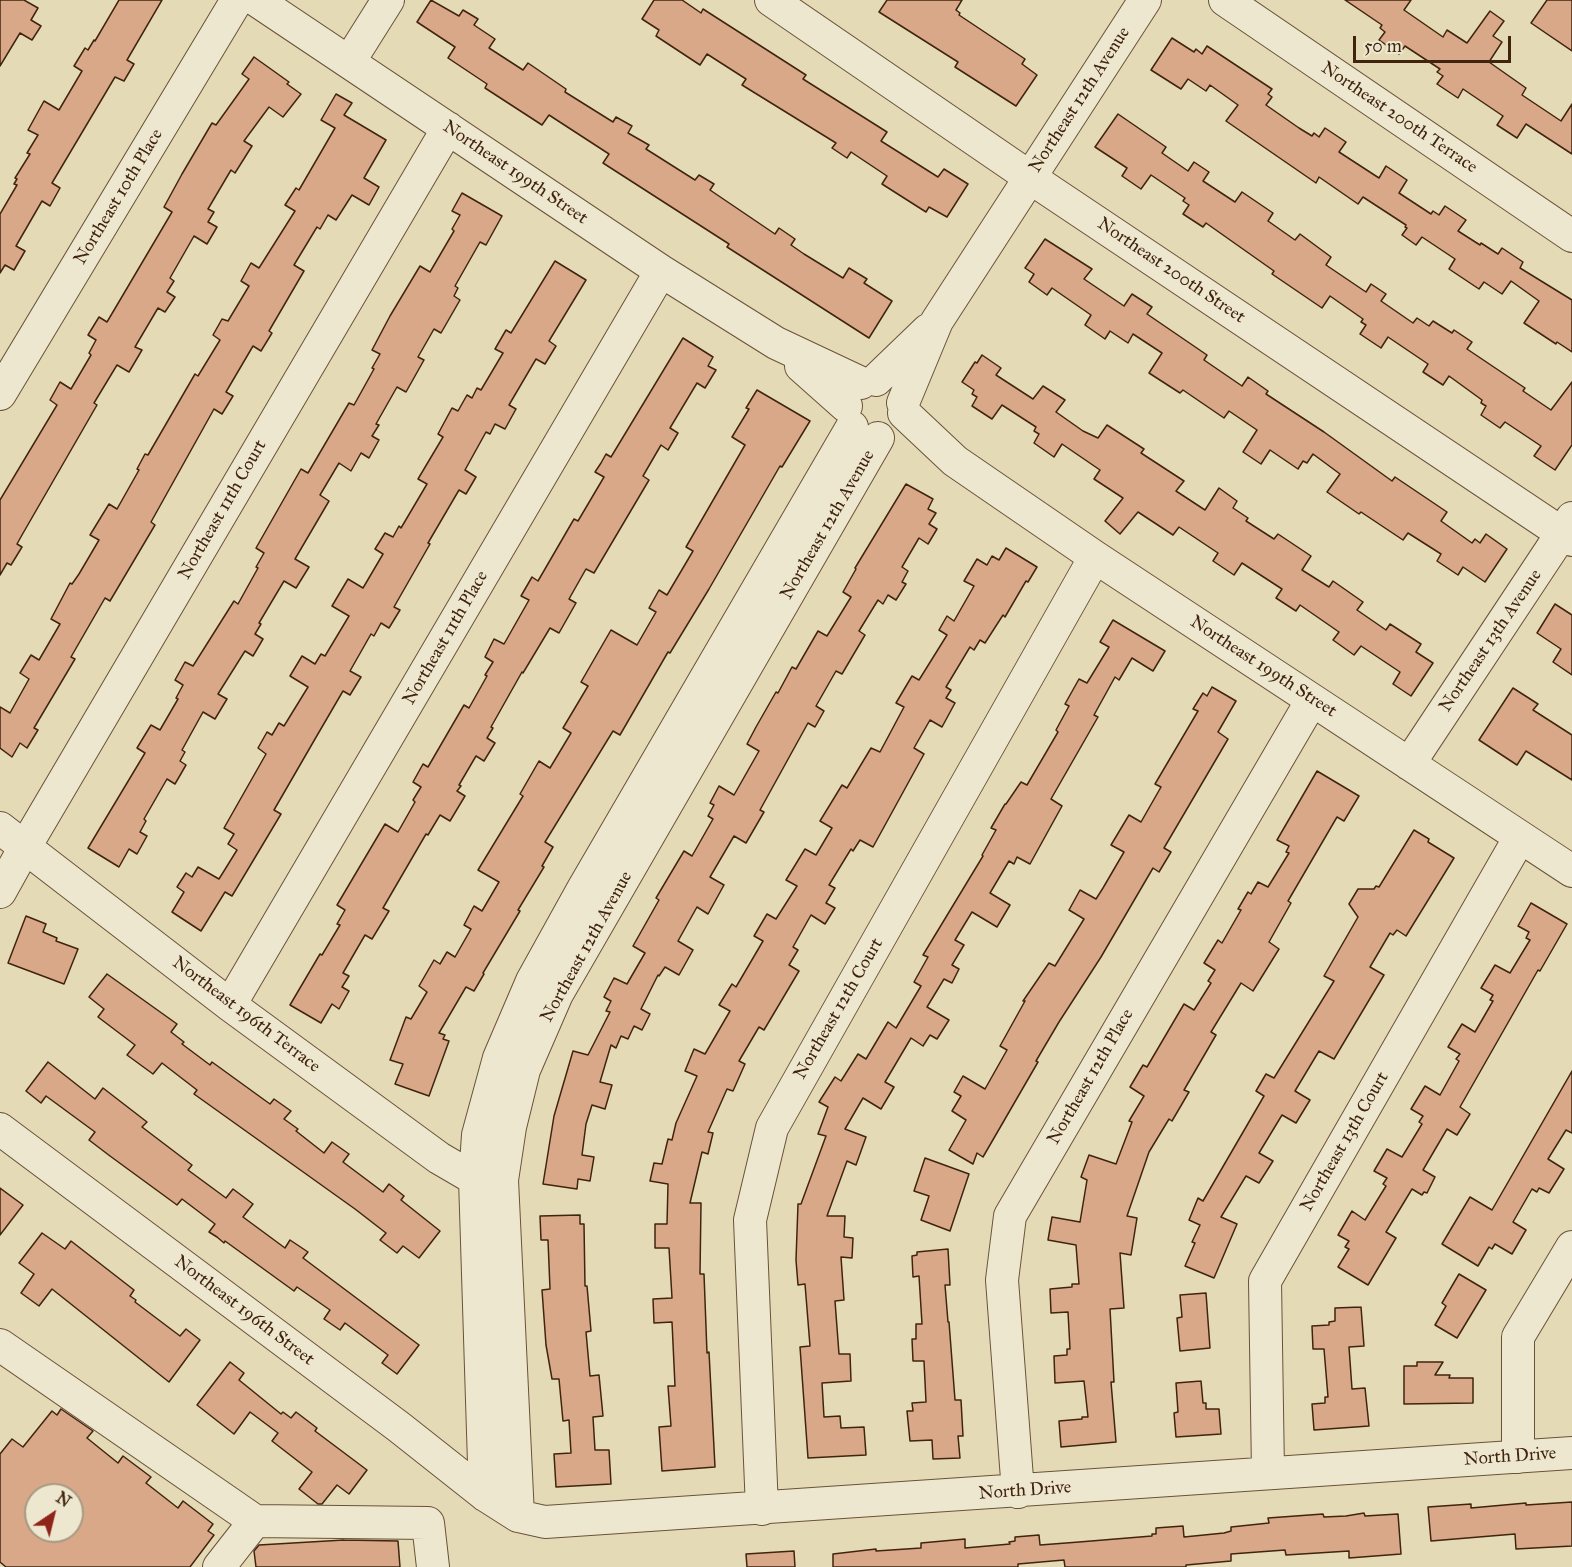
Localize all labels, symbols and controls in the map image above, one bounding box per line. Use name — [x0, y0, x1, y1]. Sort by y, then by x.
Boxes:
street label: Northeast 12th Avenue — [1025, 23, 1135, 177]
scale bar — [1356, 24, 1514, 62]
text: 50 m — [1364, 35, 1402, 57]
street label: Northeast 200th Terrace — [1317, 58, 1481, 178]
street label: Northeast 199th Street — [438, 116, 592, 230]
street label: Northeast 10th Place — [70, 125, 168, 269]
street label: Northeast 200th Street — [1093, 213, 1249, 329]
street label: Northeast 11th Court — [174, 436, 272, 584]
street label: Northeast 12th Avenue — [776, 446, 880, 604]
street label: Northeast 13th Avenue — [1435, 565, 1547, 717]
street label: Northeast 11th Place — [399, 567, 493, 709]
street label: Northeast 199th Street — [1186, 612, 1340, 722]
street label: Northeast 12th Avenue — [536, 868, 638, 1026]
street label: Northeast 12th Court — [790, 935, 888, 1083]
street label: Northeast 196th Terrace — [168, 952, 324, 1078]
street label: Northeast 12th Place — [1043, 1005, 1139, 1149]
street label: Northeast 13th Court — [1296, 1068, 1394, 1216]
street label: Northeast 196th Street — [170, 1251, 318, 1371]
street label: North Drive — [1463, 1443, 1557, 1471]
street label: North Drive — [978, 1477, 1072, 1505]
north arrow — [24, 1483, 84, 1543]
text: N — [52, 1488, 74, 1511]

